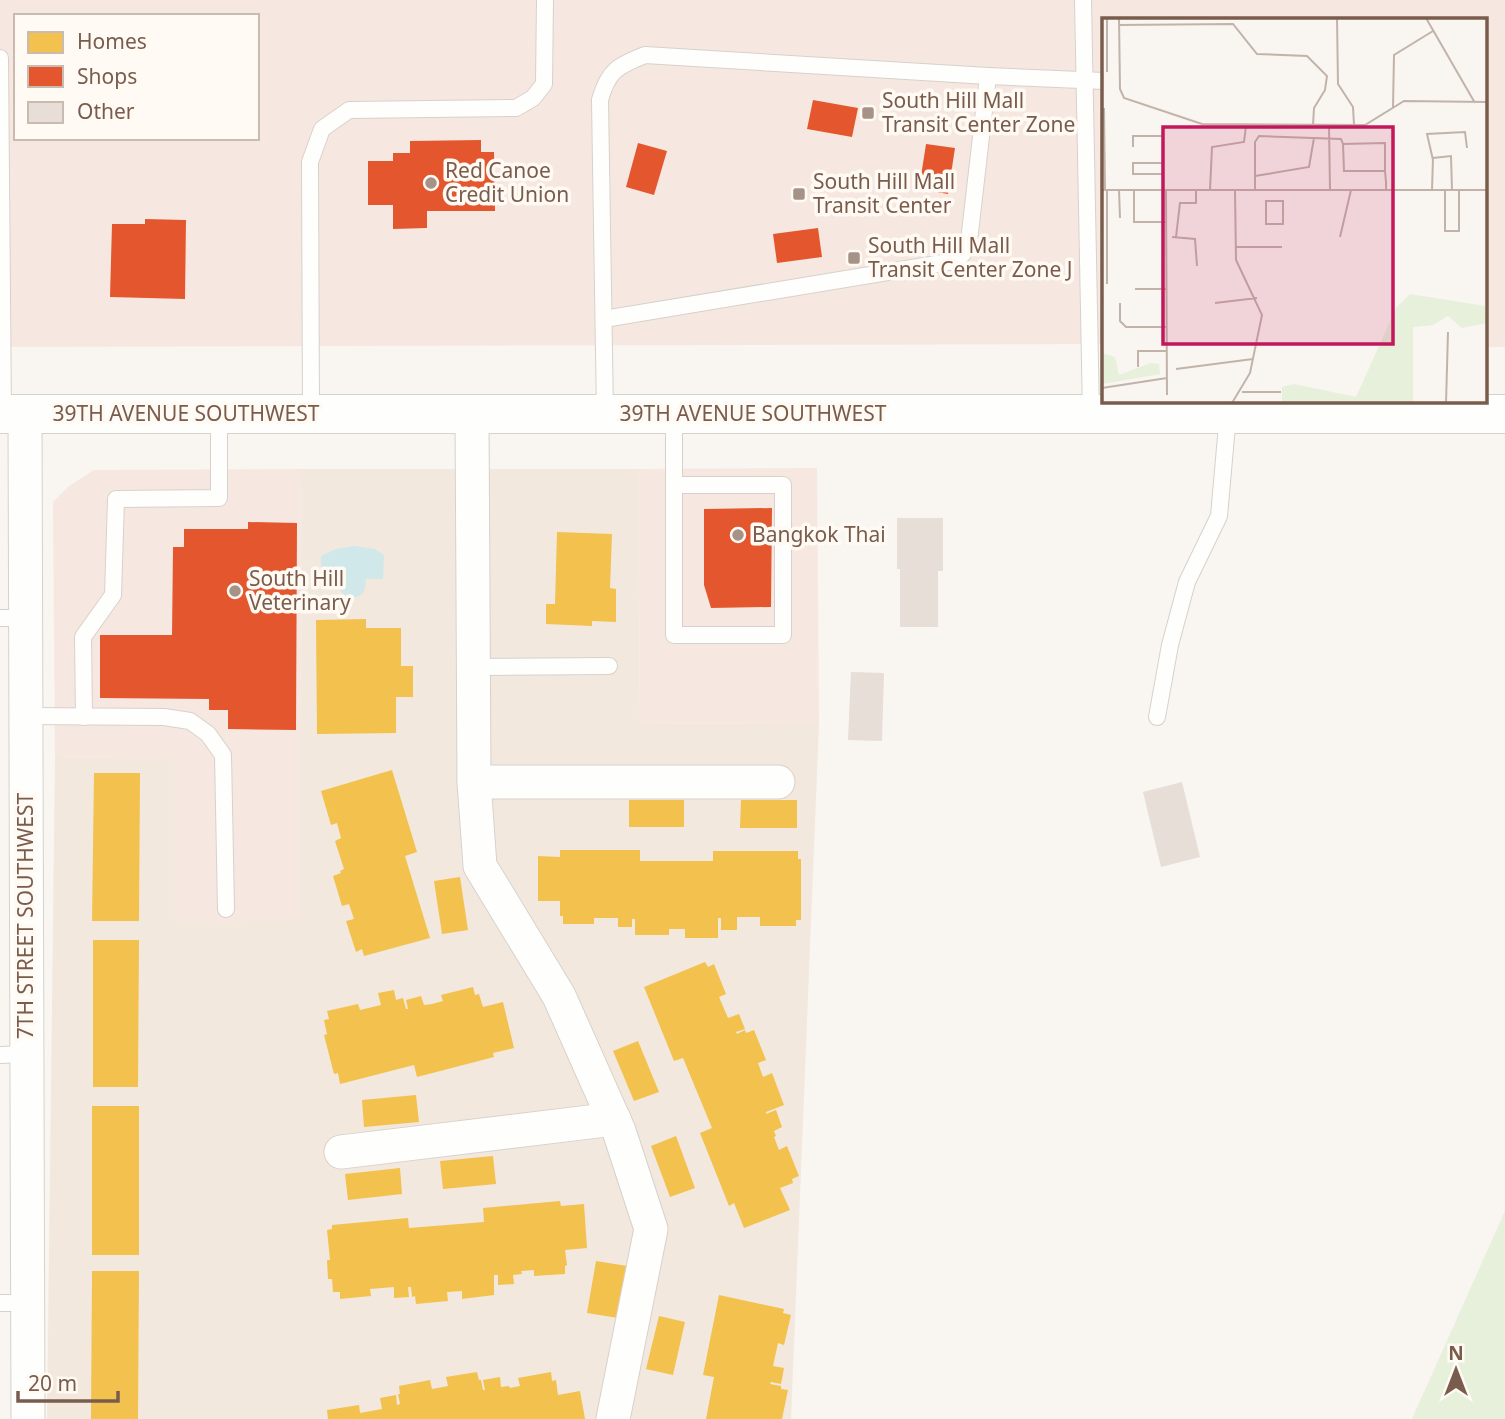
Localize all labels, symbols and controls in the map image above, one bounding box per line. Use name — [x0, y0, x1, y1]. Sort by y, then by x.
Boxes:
legend — [14, 14, 259, 140]
inset map — [1102, 18, 1488, 402]
text: Homes — [77, 27, 147, 55]
text: Shops — [77, 62, 137, 90]
place label: South Hill Mall Transit Center Zone — [882, 86, 1075, 138]
text: Other — [77, 97, 135, 125]
marker: South Hill Mall Transit Center Zone — [860, 105, 876, 121]
place label: Red Canoe Credit Union — [445, 156, 569, 208]
place label: South Hill Mall Transit Center — [813, 167, 955, 219]
marker: Red Canoe Credit Union — [423, 175, 439, 191]
marker: South Hill Mall Transit Center — [791, 186, 807, 202]
place label: South Hill Mall Transit Center Zone J — [868, 231, 1073, 283]
marker: South Hill Mall Transit Center Zone J — [846, 250, 862, 266]
street label: 39TH AVENUE SOUTHWEST — [53, 399, 320, 427]
street label: 39TH AVENUE SOUTHWEST — [620, 399, 887, 427]
place label: Bangkok Thai — [752, 520, 886, 548]
marker: Bangkok Thai — [730, 527, 746, 543]
place label: South Hill Veterinary — [249, 564, 351, 616]
marker: South Hill Veterinary — [227, 583, 243, 599]
street label: 7TH STREET SOUTHWEST — [11, 792, 39, 1039]
north arrow — [1421, 1335, 1491, 1405]
text: N — [1448, 1340, 1464, 1366]
scale bar — [18, 1360, 117, 1404]
text: 20 m — [28, 1369, 77, 1397]

